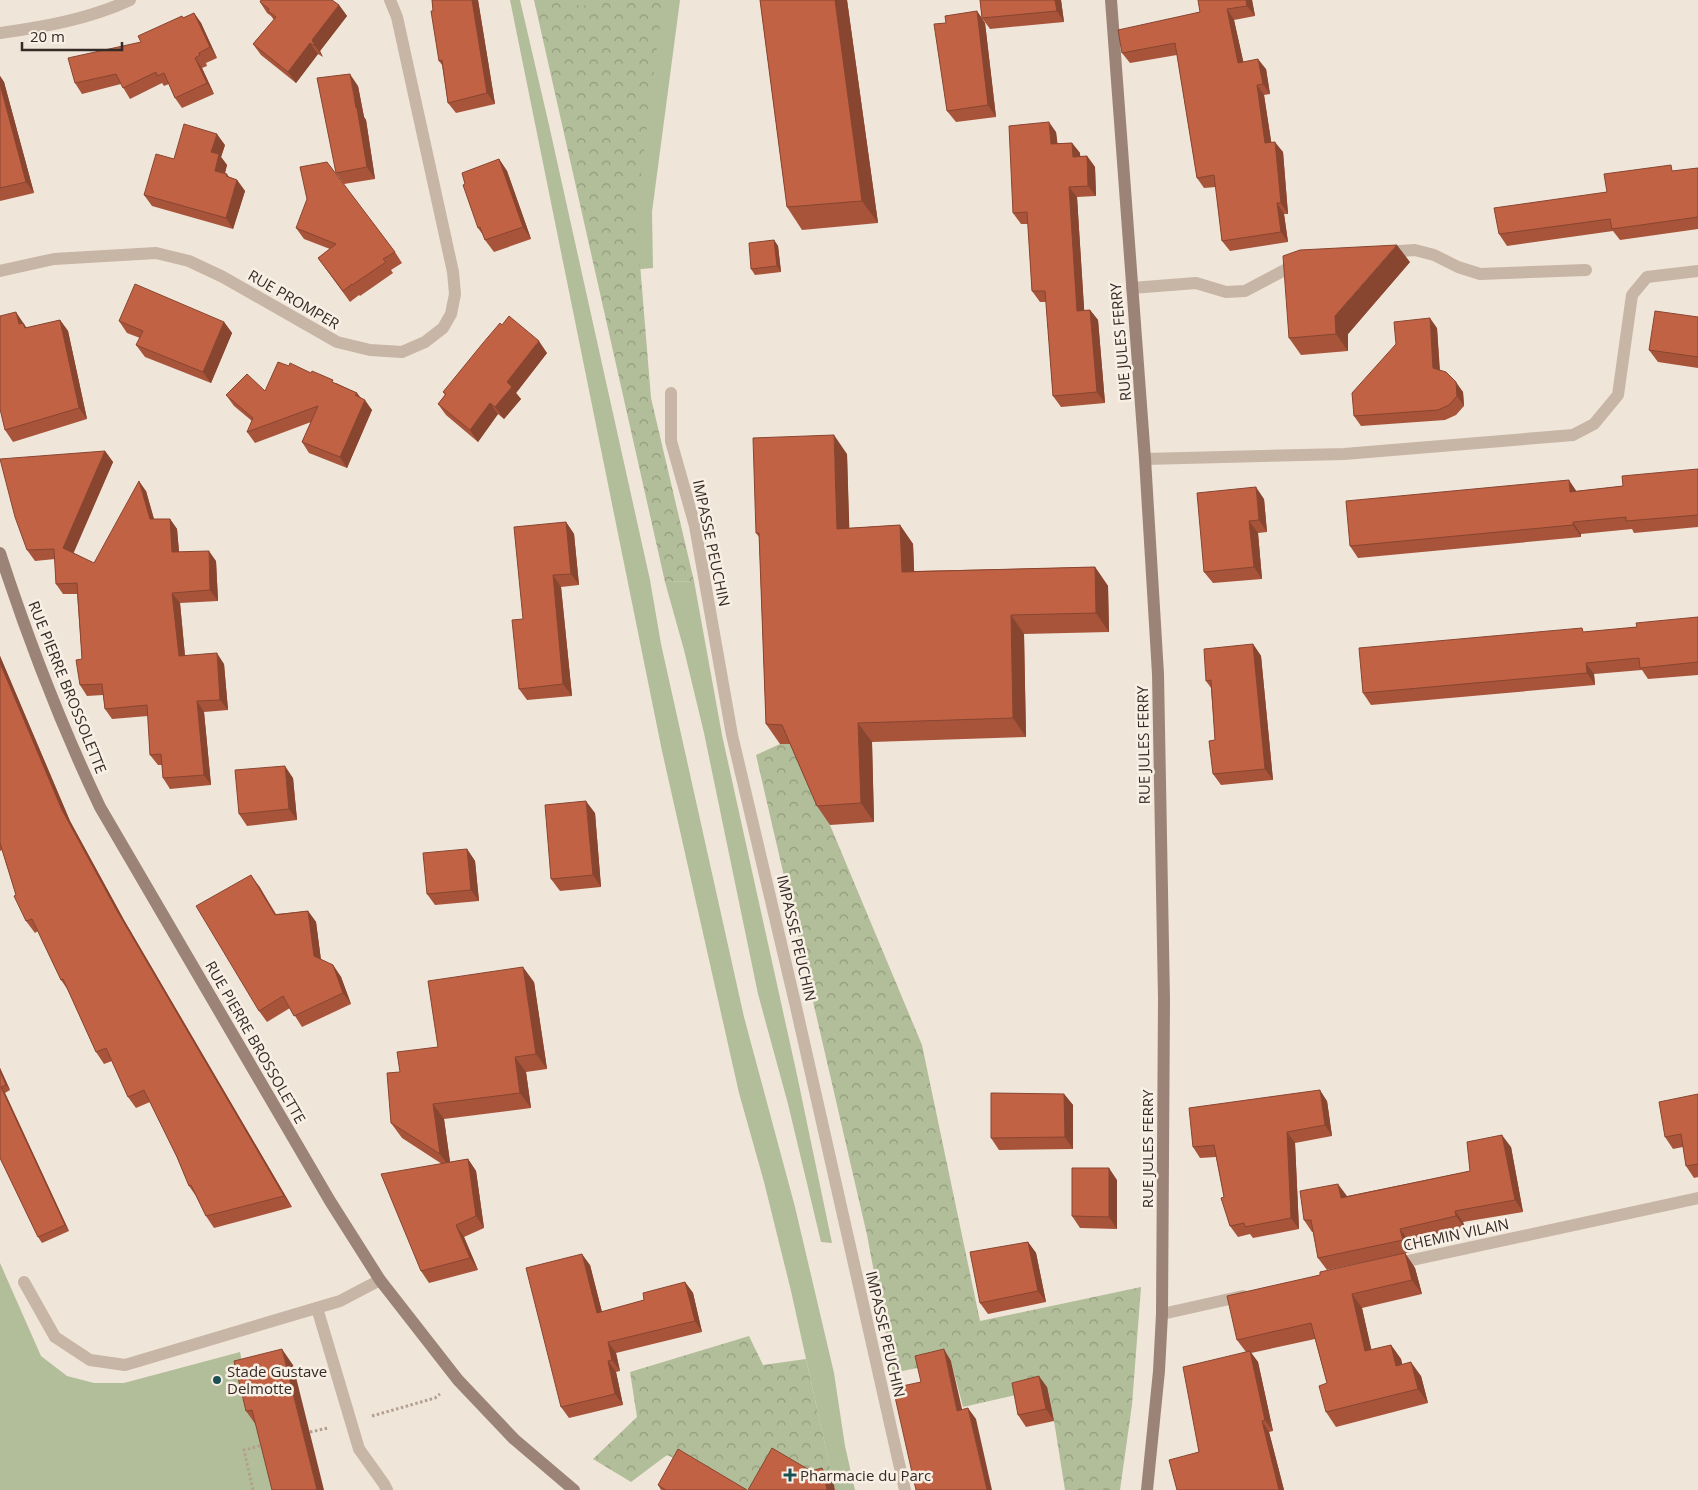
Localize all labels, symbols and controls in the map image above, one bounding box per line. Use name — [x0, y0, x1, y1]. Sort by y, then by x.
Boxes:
scale bar — [22, 20, 122, 52]
text: 20 m — [30, 26, 65, 46]
street label: RUE PROMPER — [245, 265, 344, 334]
street label: RUE JULES FERRY — [1105, 281, 1135, 402]
street label: IMPASSE PEUCHIN — [689, 478, 735, 608]
street label: RUE PIERRE BROSSOLETTE — [24, 598, 112, 776]
street label: RUE JULES FERRY — [1132, 685, 1154, 804]
street label: IMPASSE PEUCHIN — [773, 873, 821, 1003]
street label: RUE PIERRE BROSSOLETTE — [201, 957, 311, 1127]
street label: RUE JULES FERRY — [1137, 1089, 1157, 1208]
street label: CHEMIN VILAIN — [1401, 1213, 1511, 1255]
street label: IMPASSE PEUCHIN — [862, 1269, 910, 1399]
place label: Stade Gustave Delmotte — [227, 1361, 327, 1398]
marker: Stade Gustave Delmotte — [211, 1374, 223, 1386]
place label: Pharmacie du Parc — [800, 1465, 931, 1485]
marker: Pharmacie du Parc — [784, 1469, 796, 1481]

